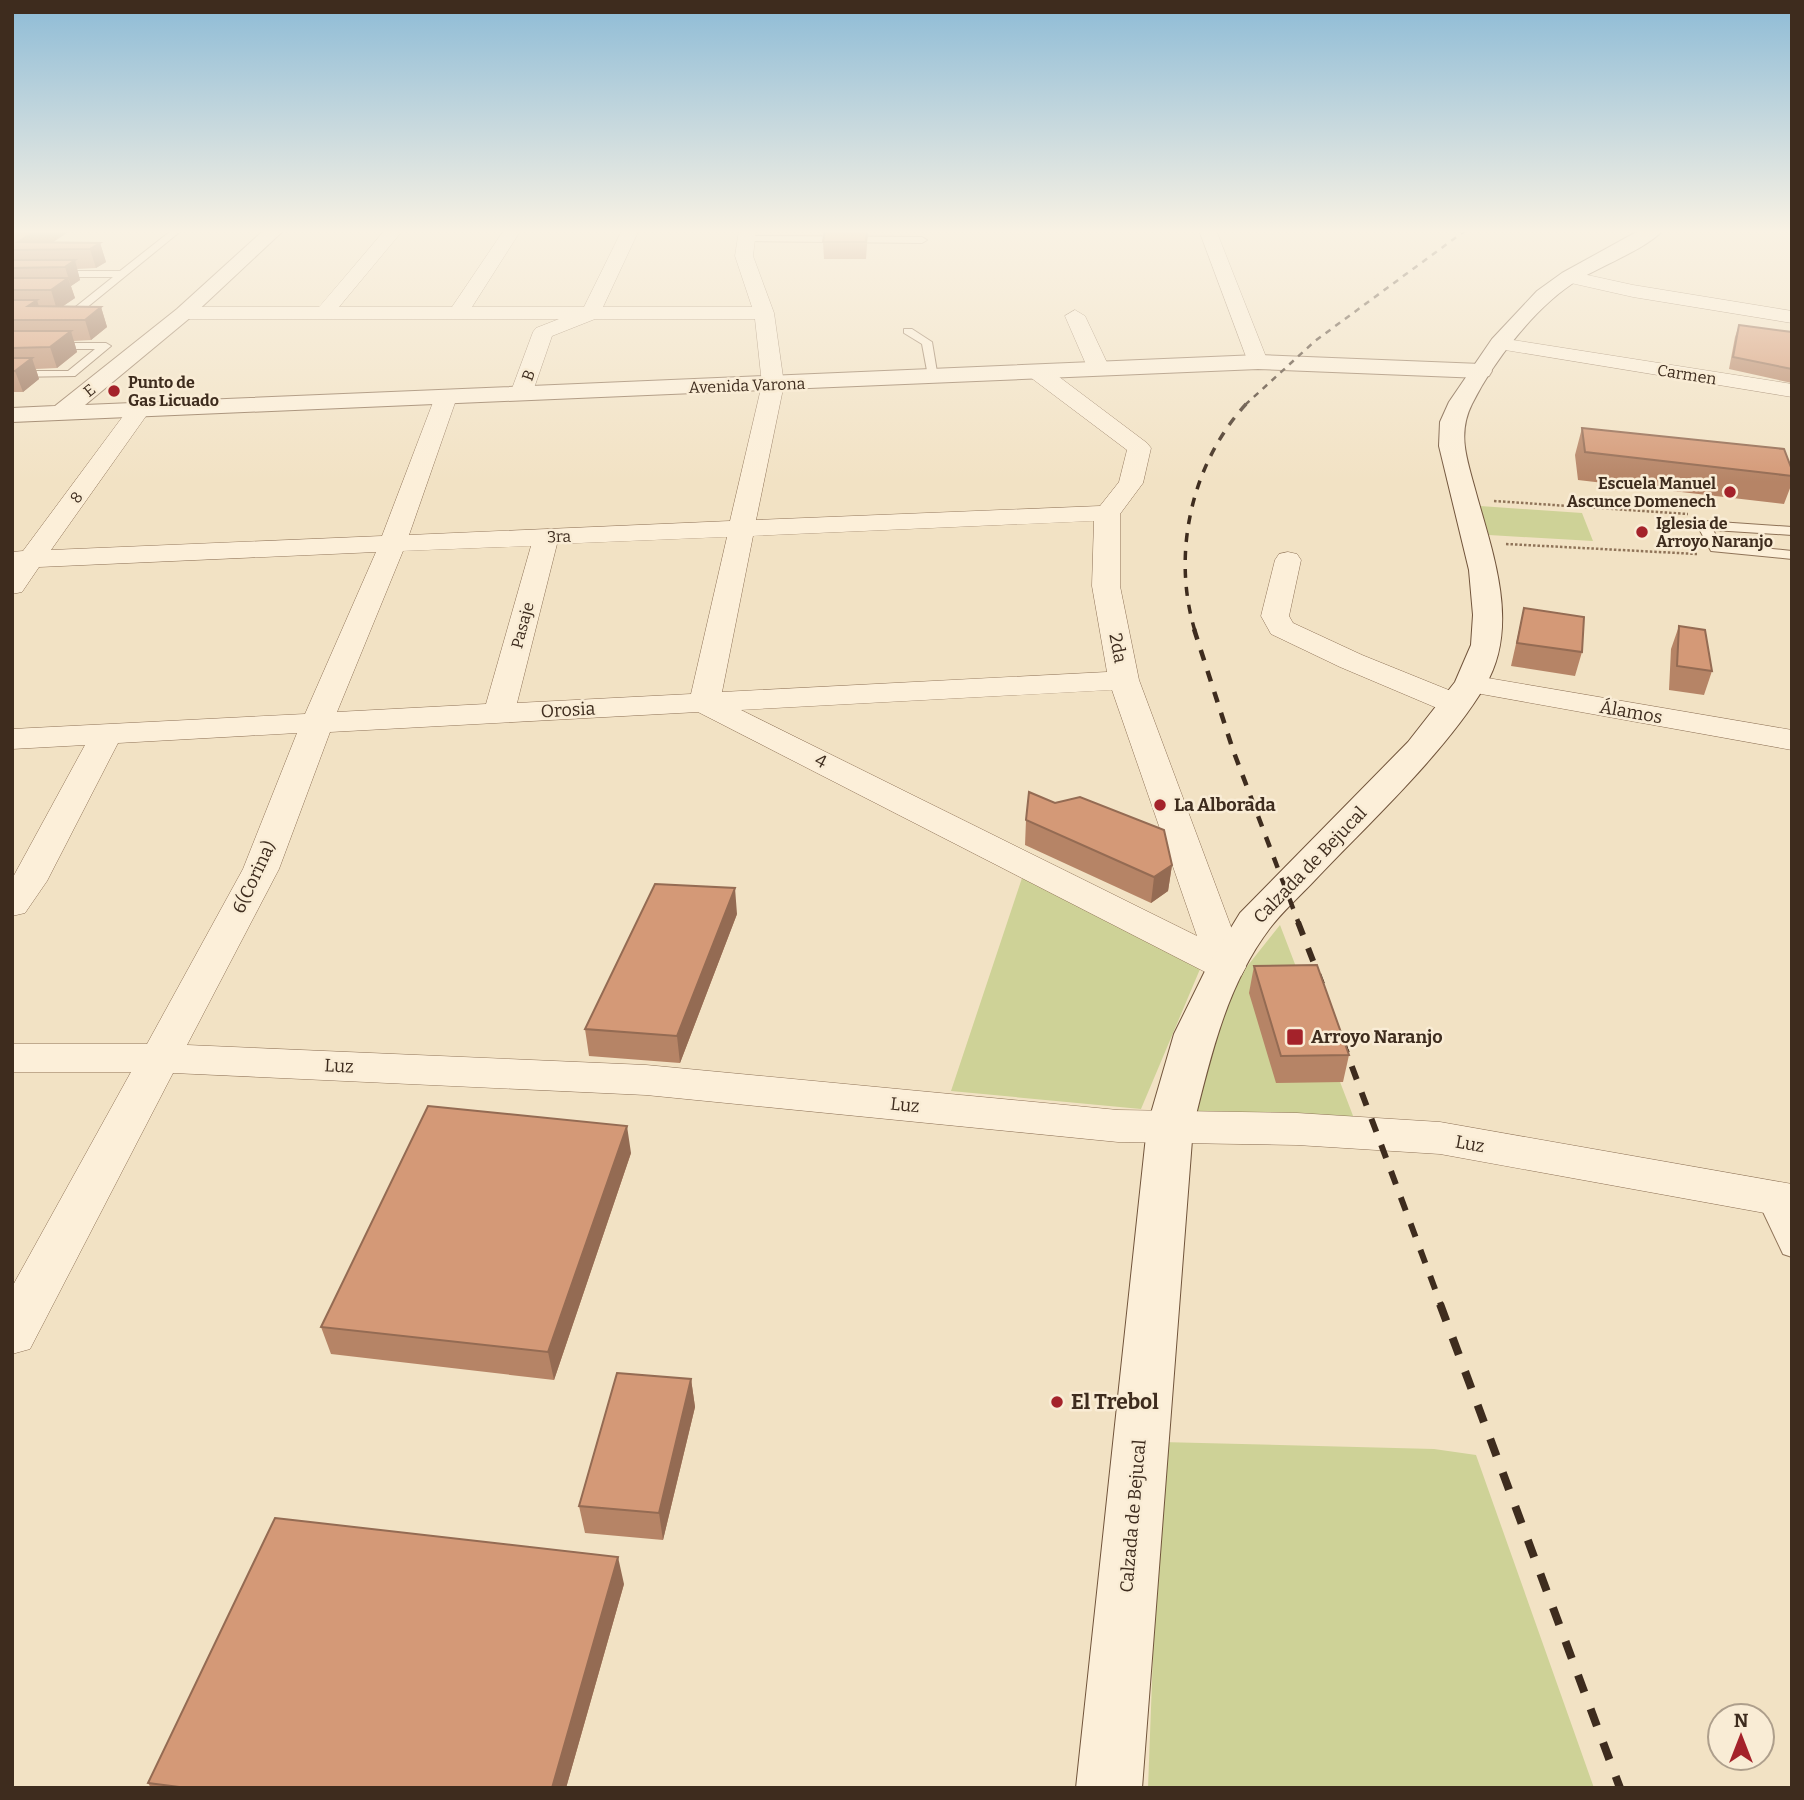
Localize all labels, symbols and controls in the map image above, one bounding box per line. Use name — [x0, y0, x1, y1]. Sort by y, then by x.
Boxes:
street label: Carmen — [1656, 360, 1718, 389]
street label: B — [518, 367, 539, 383]
place label: Punto de Gas Licuado — [128, 373, 219, 410]
street label: Avenida Varona — [688, 374, 806, 397]
street label: E — [79, 380, 99, 401]
marker: Punto de Gas Licuado — [106, 383, 122, 399]
place label: Escuela Manuel Ascunce Domenech — [1567, 474, 1716, 511]
marker: Escuela Manuel Ascunce Domenech — [1722, 484, 1738, 500]
street label: 8 — [66, 488, 87, 507]
place label: Iglesia de Arroyo Naranjo — [1656, 514, 1773, 551]
marker: Iglesia de Arroyo Naranjo — [1634, 524, 1650, 540]
street label: 3ra — [547, 527, 572, 546]
street label: Pasaje — [507, 600, 538, 650]
street label: 2da — [1104, 631, 1132, 665]
street label: Álamos — [1598, 696, 1664, 728]
street label: Orosia — [540, 698, 596, 722]
street label: 4 — [811, 749, 831, 773]
place label: La Alborada — [1174, 794, 1276, 816]
marker: La Alborada — [1152, 797, 1168, 813]
street label: Calzada de Bejucal — [1249, 802, 1371, 928]
street label: 6(Corina) — [228, 837, 280, 917]
place label: Arroyo Naranjo — [1311, 1026, 1443, 1048]
marker: Arroyo Naranjo — [1285, 1027, 1305, 1047]
street label: Luz — [324, 1054, 354, 1078]
street label: Luz — [889, 1093, 921, 1117]
street label: Luz — [1454, 1131, 1486, 1157]
place label: El Trebol — [1071, 1389, 1159, 1415]
marker: El Trebol — [1049, 1394, 1065, 1410]
street label: Calzada de Bejucal — [1115, 1438, 1151, 1594]
north arrow — [1706, 1702, 1776, 1772]
text: N — [1734, 1709, 1749, 1732]

